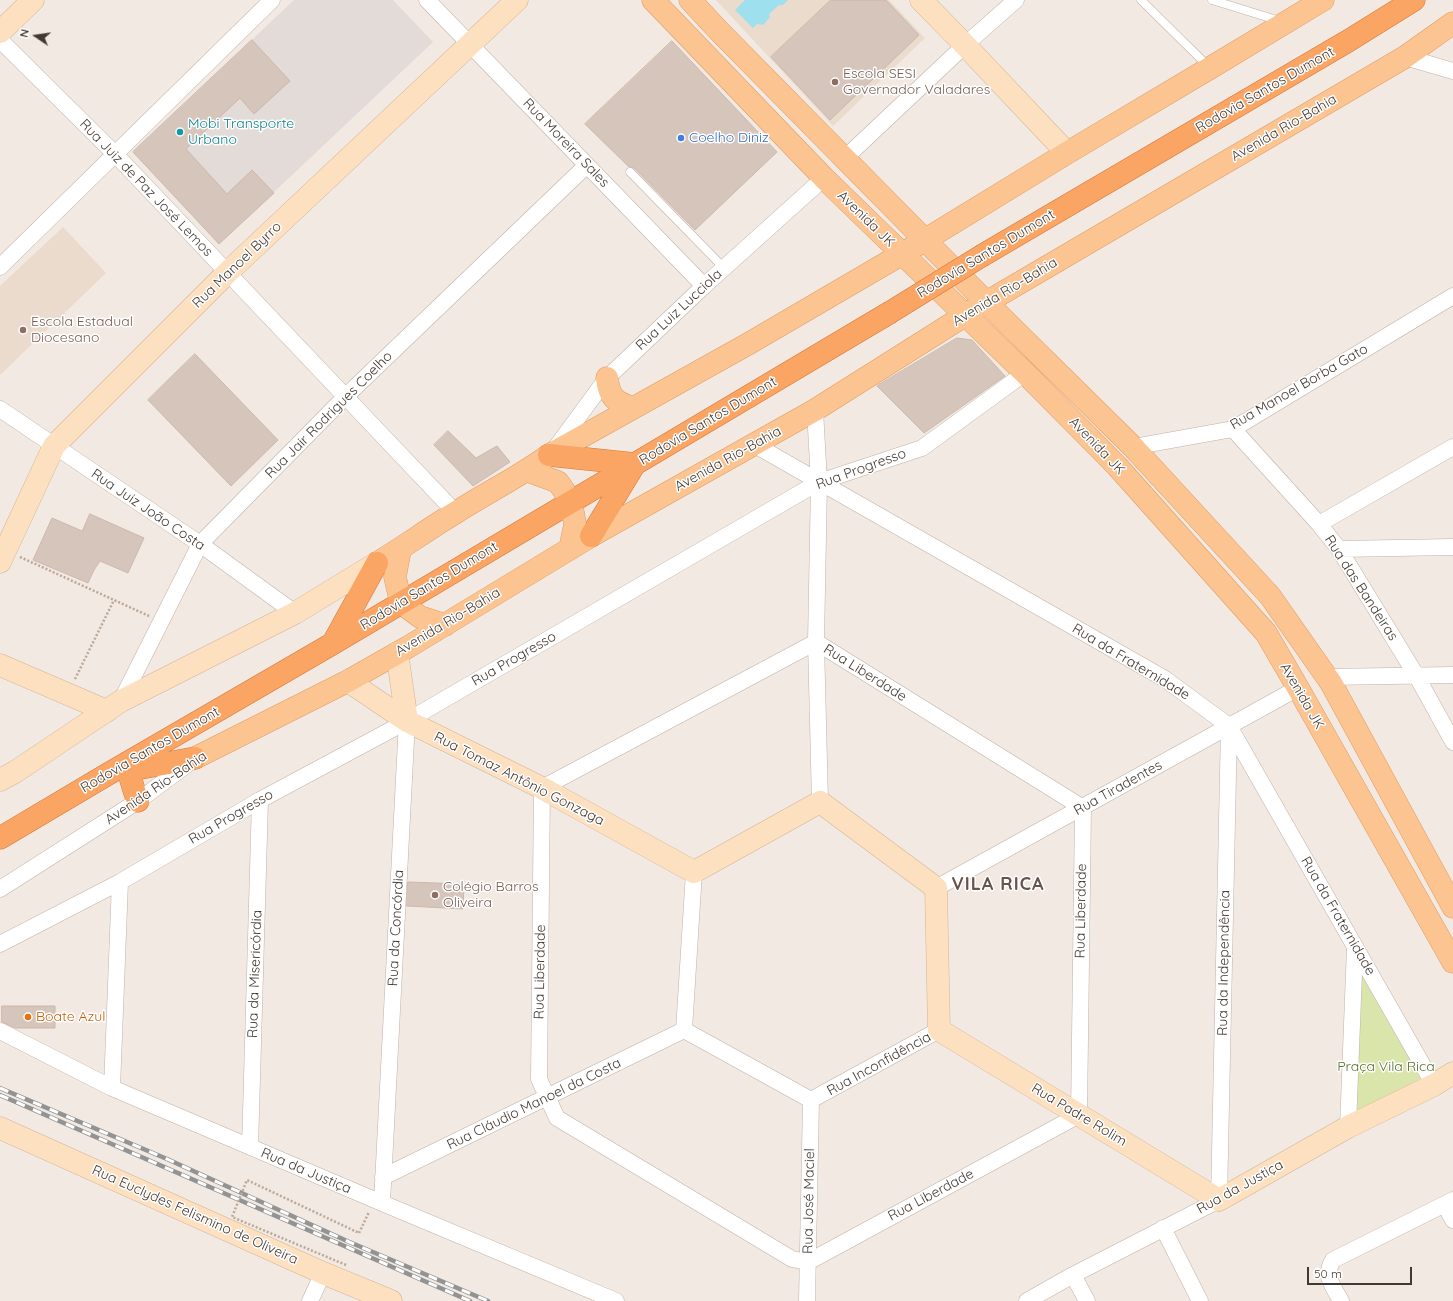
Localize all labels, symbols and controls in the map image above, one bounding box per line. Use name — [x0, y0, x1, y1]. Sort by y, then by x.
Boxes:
north arrow — [16, 16, 56, 56]
text: N — [17, 28, 32, 39]
street label: Rodovia Santos Dumont — [1193, 43, 1337, 137]
place label: Escola SESI Governador Valadares — [843, 66, 990, 98]
marker: Escola SESI Governador Valadares — [830, 77, 840, 87]
street label: Avenida Rio-Bahia — [1228, 91, 1340, 165]
street label: Rua Moreira Sales — [519, 95, 613, 191]
street label: Rua Juiz de Paz José Lemos — [76, 116, 216, 260]
place label: Mobi Transporte Urbano — [188, 116, 294, 148]
marker: Mobi Transporte Urbano — [175, 127, 185, 137]
place label: Coelho Diniz — [689, 130, 769, 146]
marker: Coelho Diniz — [676, 133, 686, 143]
street label: Avenida JK — [834, 188, 898, 250]
street label: Rodovia Santos Dumont — [914, 206, 1058, 302]
street label: Rua Manoel Byrro — [189, 218, 285, 312]
street label: Avenida Rio-Bahia — [950, 254, 1060, 330]
street label: Rua Luiz Lucciola — [632, 266, 726, 354]
place label: Escola Estadual Diocesano — [31, 314, 133, 346]
marker: Escola Estadual Diocesano — [18, 325, 28, 335]
street label: Rua Manoel Borba Gato — [1227, 341, 1371, 433]
street label: Rua Jair Rodrigues Coelho — [262, 348, 396, 482]
street label: Rodovia Santos Dumont — [636, 373, 780, 469]
street label: Avenida JK — [1066, 414, 1128, 478]
street label: Avenida Rio-Bahia — [672, 423, 784, 495]
street label: Rua Progresso — [814, 445, 908, 493]
street label: Rua Juiz João Costa — [88, 466, 208, 554]
street label: Rua das Bandeiras — [1321, 532, 1401, 644]
street label: Rodovia Santos Dumont — [357, 538, 501, 634]
street label: Avenida Rio-Bahia — [393, 584, 503, 660]
street label: Rua da Fraternidade — [1069, 620, 1193, 704]
street label: Rua Progresso — [469, 628, 559, 690]
street label: Rua Liberdade — [820, 641, 910, 705]
street label: Avenida JK — [1276, 660, 1328, 732]
street label: Rodovia Santos Dumont — [78, 703, 222, 797]
street label: Rua Tomaz Antônio Gonzaga — [431, 729, 607, 829]
street label: Avenida Rio-Bahia — [102, 748, 210, 828]
street label: Rua Tiradentes — [1071, 757, 1165, 819]
street label: Rua Progresso — [186, 786, 276, 848]
street label: Rua da Fraternidade — [1297, 854, 1379, 978]
street label: Rua Liberdade — [1072, 863, 1090, 959]
street label: Rua da Concórdia — [385, 869, 407, 987]
district label: VILA RICA — [952, 874, 1044, 896]
place label: Colégio Barros Oliveira — [443, 879, 539, 912]
marker: Colégio Barros Oliveira — [430, 890, 440, 900]
street label: Rua da Independência — [1214, 890, 1234, 1036]
street label: Rua da Misericórdia — [244, 910, 266, 1038]
street label: Rua Liberdade — [531, 924, 549, 1020]
place label: Boate Azul — [36, 1009, 105, 1025]
marker: Boate Azul — [23, 1012, 33, 1022]
street label: Rua Inconfidência — [824, 1028, 934, 1100]
street label: Rua Cláudio Manoel da Costa — [444, 1054, 624, 1154]
park label: Praça Vila Rica — [1337, 1059, 1435, 1075]
street label: Rua Padre Rolim — [1028, 1080, 1130, 1150]
street label: Rua da Justiça — [258, 1144, 354, 1198]
street label: Rua José Maciel — [800, 1148, 818, 1254]
street label: Rua da Justiça — [1194, 1156, 1286, 1218]
street label: Rua Euclydes Felismino de Oliveira — [89, 1162, 301, 1268]
street label: Rua Liberdade — [885, 1165, 977, 1225]
scale bar — [1309, 1259, 1414, 1285]
text: 50 m — [1314, 1266, 1342, 1281]

